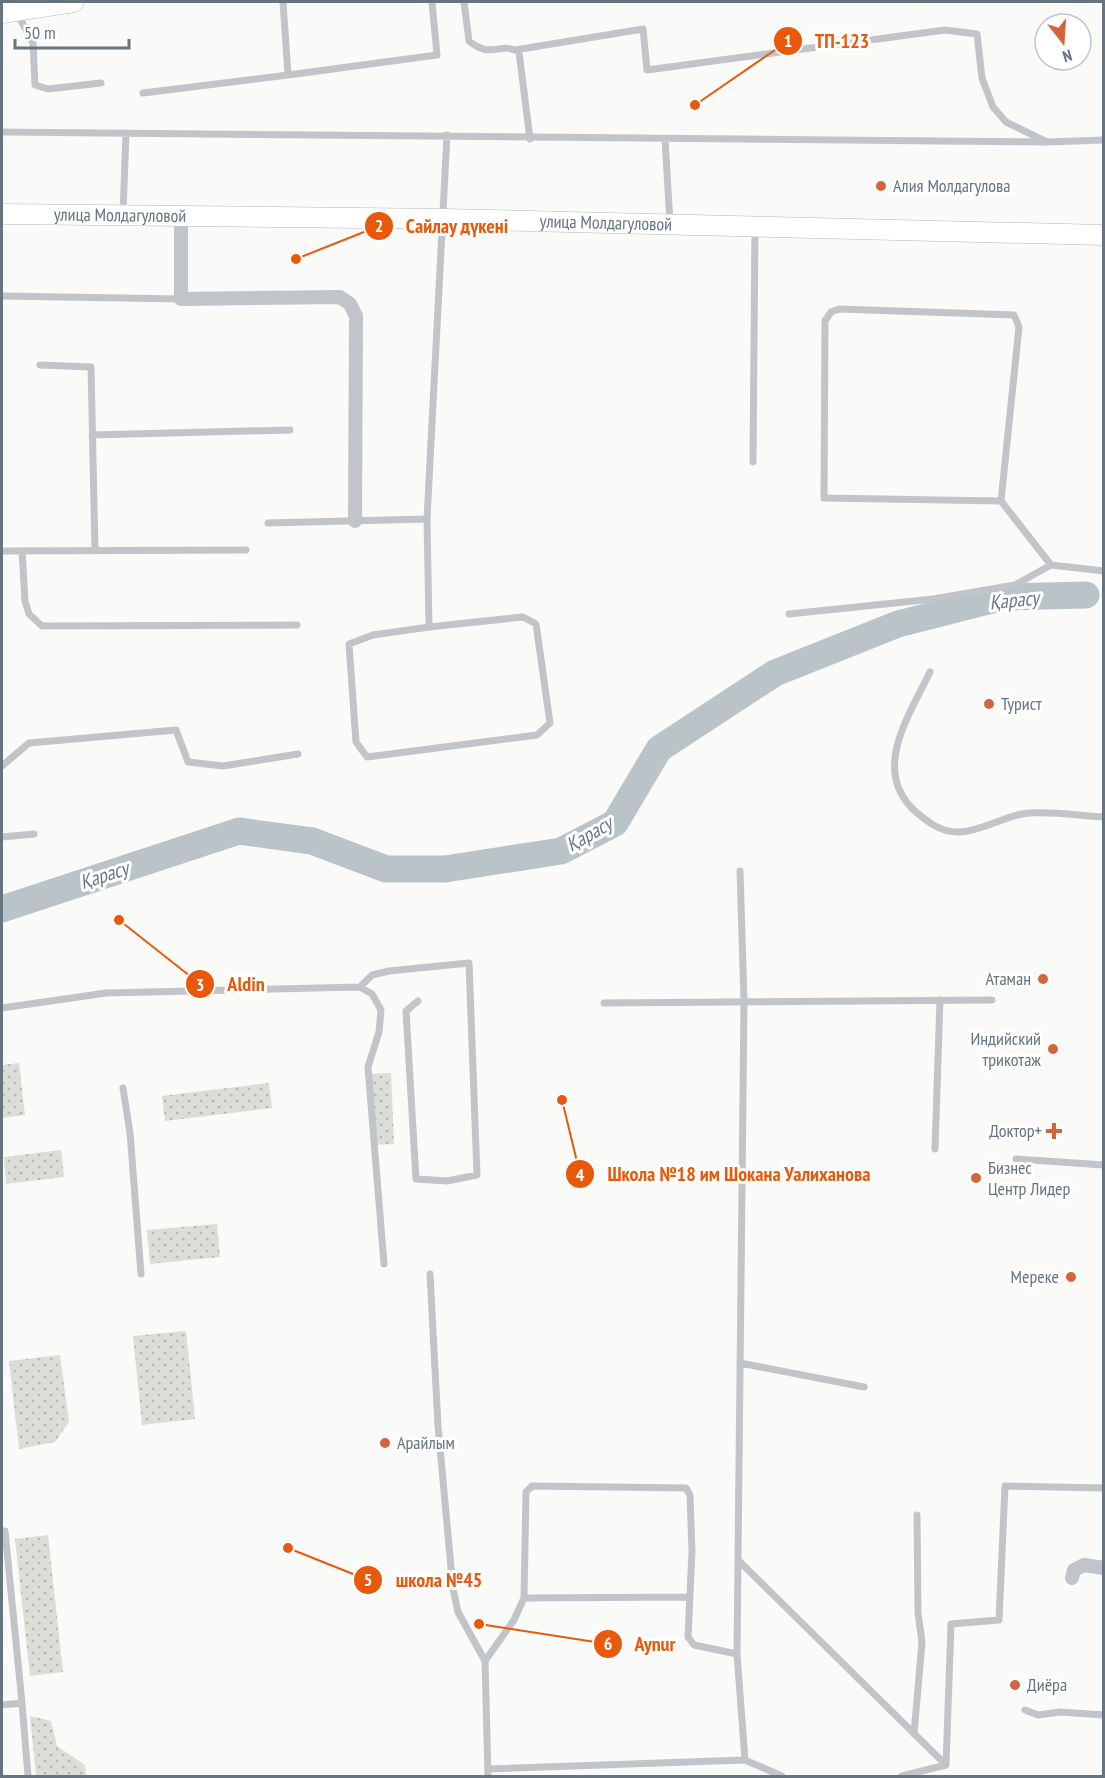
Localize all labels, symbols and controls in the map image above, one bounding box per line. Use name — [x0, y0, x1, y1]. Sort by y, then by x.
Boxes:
scale bar — [15, 12, 129, 50]
north arrow — [1033, 12, 1093, 72]
text: 50 m — [24, 21, 56, 44]
callout: ТП-123 — [773, 22, 881, 60]
text: ТП-123 — [815, 28, 869, 54]
text: 1 — [784, 29, 792, 52]
text: N — [1060, 46, 1074, 67]
place label: Алия Молдагулова — [893, 174, 1010, 197]
marker: Алия Молдагулова — [874, 179, 888, 193]
street label: улица Молдагуловой — [54, 203, 186, 227]
callout: Сайлау дүкені — [364, 207, 521, 245]
street label: улица Молдагуловой — [539, 209, 672, 236]
text: Сайлау дүкені — [406, 213, 508, 239]
text: 2 — [375, 214, 383, 237]
water label: Қарасу — [988, 584, 1042, 616]
place label: Турист — [1001, 692, 1042, 715]
marker: Турист — [982, 697, 996, 711]
water label: Қарасу — [561, 809, 619, 858]
water label: Қарасу — [77, 854, 134, 895]
callout: Aldin — [185, 965, 276, 1003]
place label: Атаман — [985, 967, 1031, 990]
text: Aldin — [226, 971, 265, 997]
marker: Атаман — [1036, 972, 1050, 986]
text: 3 — [196, 973, 204, 996]
place label: Индийский трикотаж — [971, 1027, 1041, 1071]
marker: Индийский трикотаж — [1046, 1042, 1060, 1056]
place label: Доктор+ — [989, 1119, 1042, 1142]
marker: Доктор+ — [1047, 1124, 1061, 1138]
callout: Школа №18 им Шокана Уалиханова — [565, 1155, 883, 1193]
place label: Бизнес Центр Лидер — [988, 1156, 1071, 1200]
text: Школа №18 им Шокана Уалиханова — [607, 1161, 871, 1187]
text: 4 — [576, 1163, 585, 1186]
marker: Бизнес Центр Лидер — [969, 1171, 983, 1185]
place label: Мереке — [1011, 1265, 1059, 1288]
marker: Мереке — [1064, 1270, 1078, 1284]
place label: Арайлым — [397, 1431, 455, 1454]
marker: Арайлым — [378, 1436, 392, 1450]
callout: школа №45 — [353, 1561, 494, 1599]
text: школа №45 — [396, 1567, 482, 1593]
text: 5 — [364, 1568, 372, 1591]
callout: Aynur — [593, 1625, 688, 1663]
text: Aynur — [634, 1631, 676, 1657]
text: 6 — [604, 1632, 612, 1655]
place label: Диёра — [1027, 1673, 1067, 1696]
marker: Диёра — [1008, 1678, 1022, 1692]

